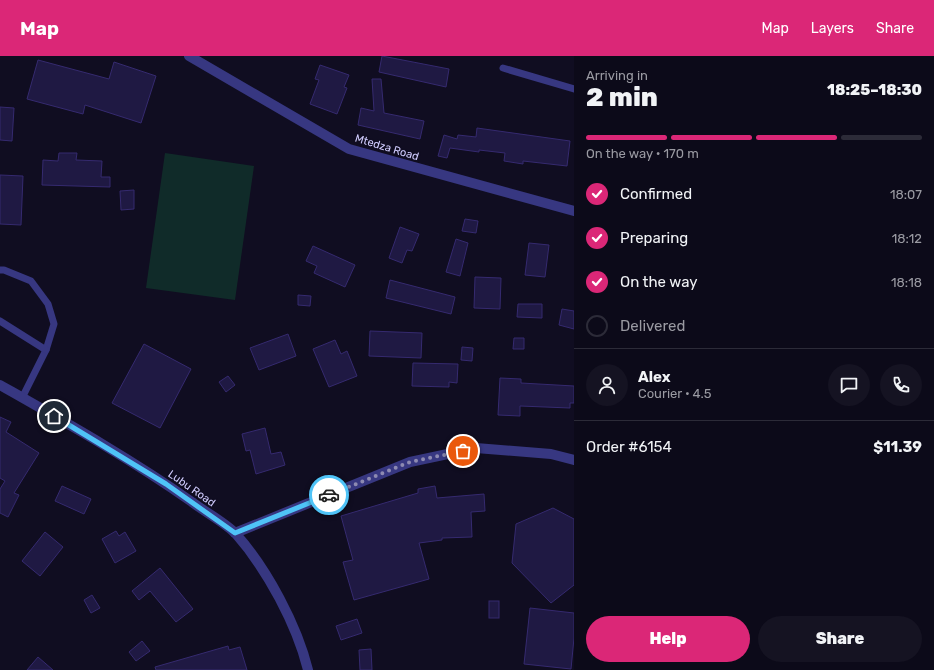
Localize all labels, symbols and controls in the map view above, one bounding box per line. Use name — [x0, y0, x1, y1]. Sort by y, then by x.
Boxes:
text: Map — [20, 17, 59, 40]
text: Map — [762, 20, 789, 37]
text: Layers — [811, 20, 854, 37]
text: Share — [876, 20, 914, 37]
text: Arriving in — [586, 68, 648, 83]
text: 18:25–18:30 — [827, 81, 922, 99]
text: 2 min — [586, 82, 658, 113]
street label: Mtedza Road — [353, 132, 420, 163]
text: On the way · 170 m — [586, 146, 699, 161]
icon: check — [586, 183, 608, 205]
text: Confirmed — [620, 185, 692, 203]
text: 18:07 — [890, 187, 922, 202]
icon: check — [586, 227, 608, 249]
text: Preparing — [620, 229, 688, 247]
text: 18:12 — [892, 231, 922, 246]
icon: check — [586, 271, 608, 293]
text: On the way — [620, 273, 698, 291]
text: 18:18 — [891, 275, 922, 290]
text: Delivered — [620, 317, 685, 335]
button: person — [586, 364, 628, 406]
button: chat — [828, 364, 870, 406]
button: phone — [880, 364, 922, 406]
text: Alex — [638, 368, 671, 386]
text: Courier · 4.5 — [638, 386, 712, 401]
pin — [37, 399, 71, 433]
icon: home — [43, 405, 65, 427]
pin — [446, 434, 480, 468]
text: Order #6154 — [586, 438, 672, 456]
text: $11.39 — [873, 438, 922, 456]
icon: bag — [452, 440, 474, 462]
street label: Lubu Road — [166, 467, 218, 509]
courier — [309, 475, 349, 515]
icon: car — [318, 484, 340, 506]
button: Help — [586, 616, 750, 662]
button: Share — [758, 616, 922, 662]

